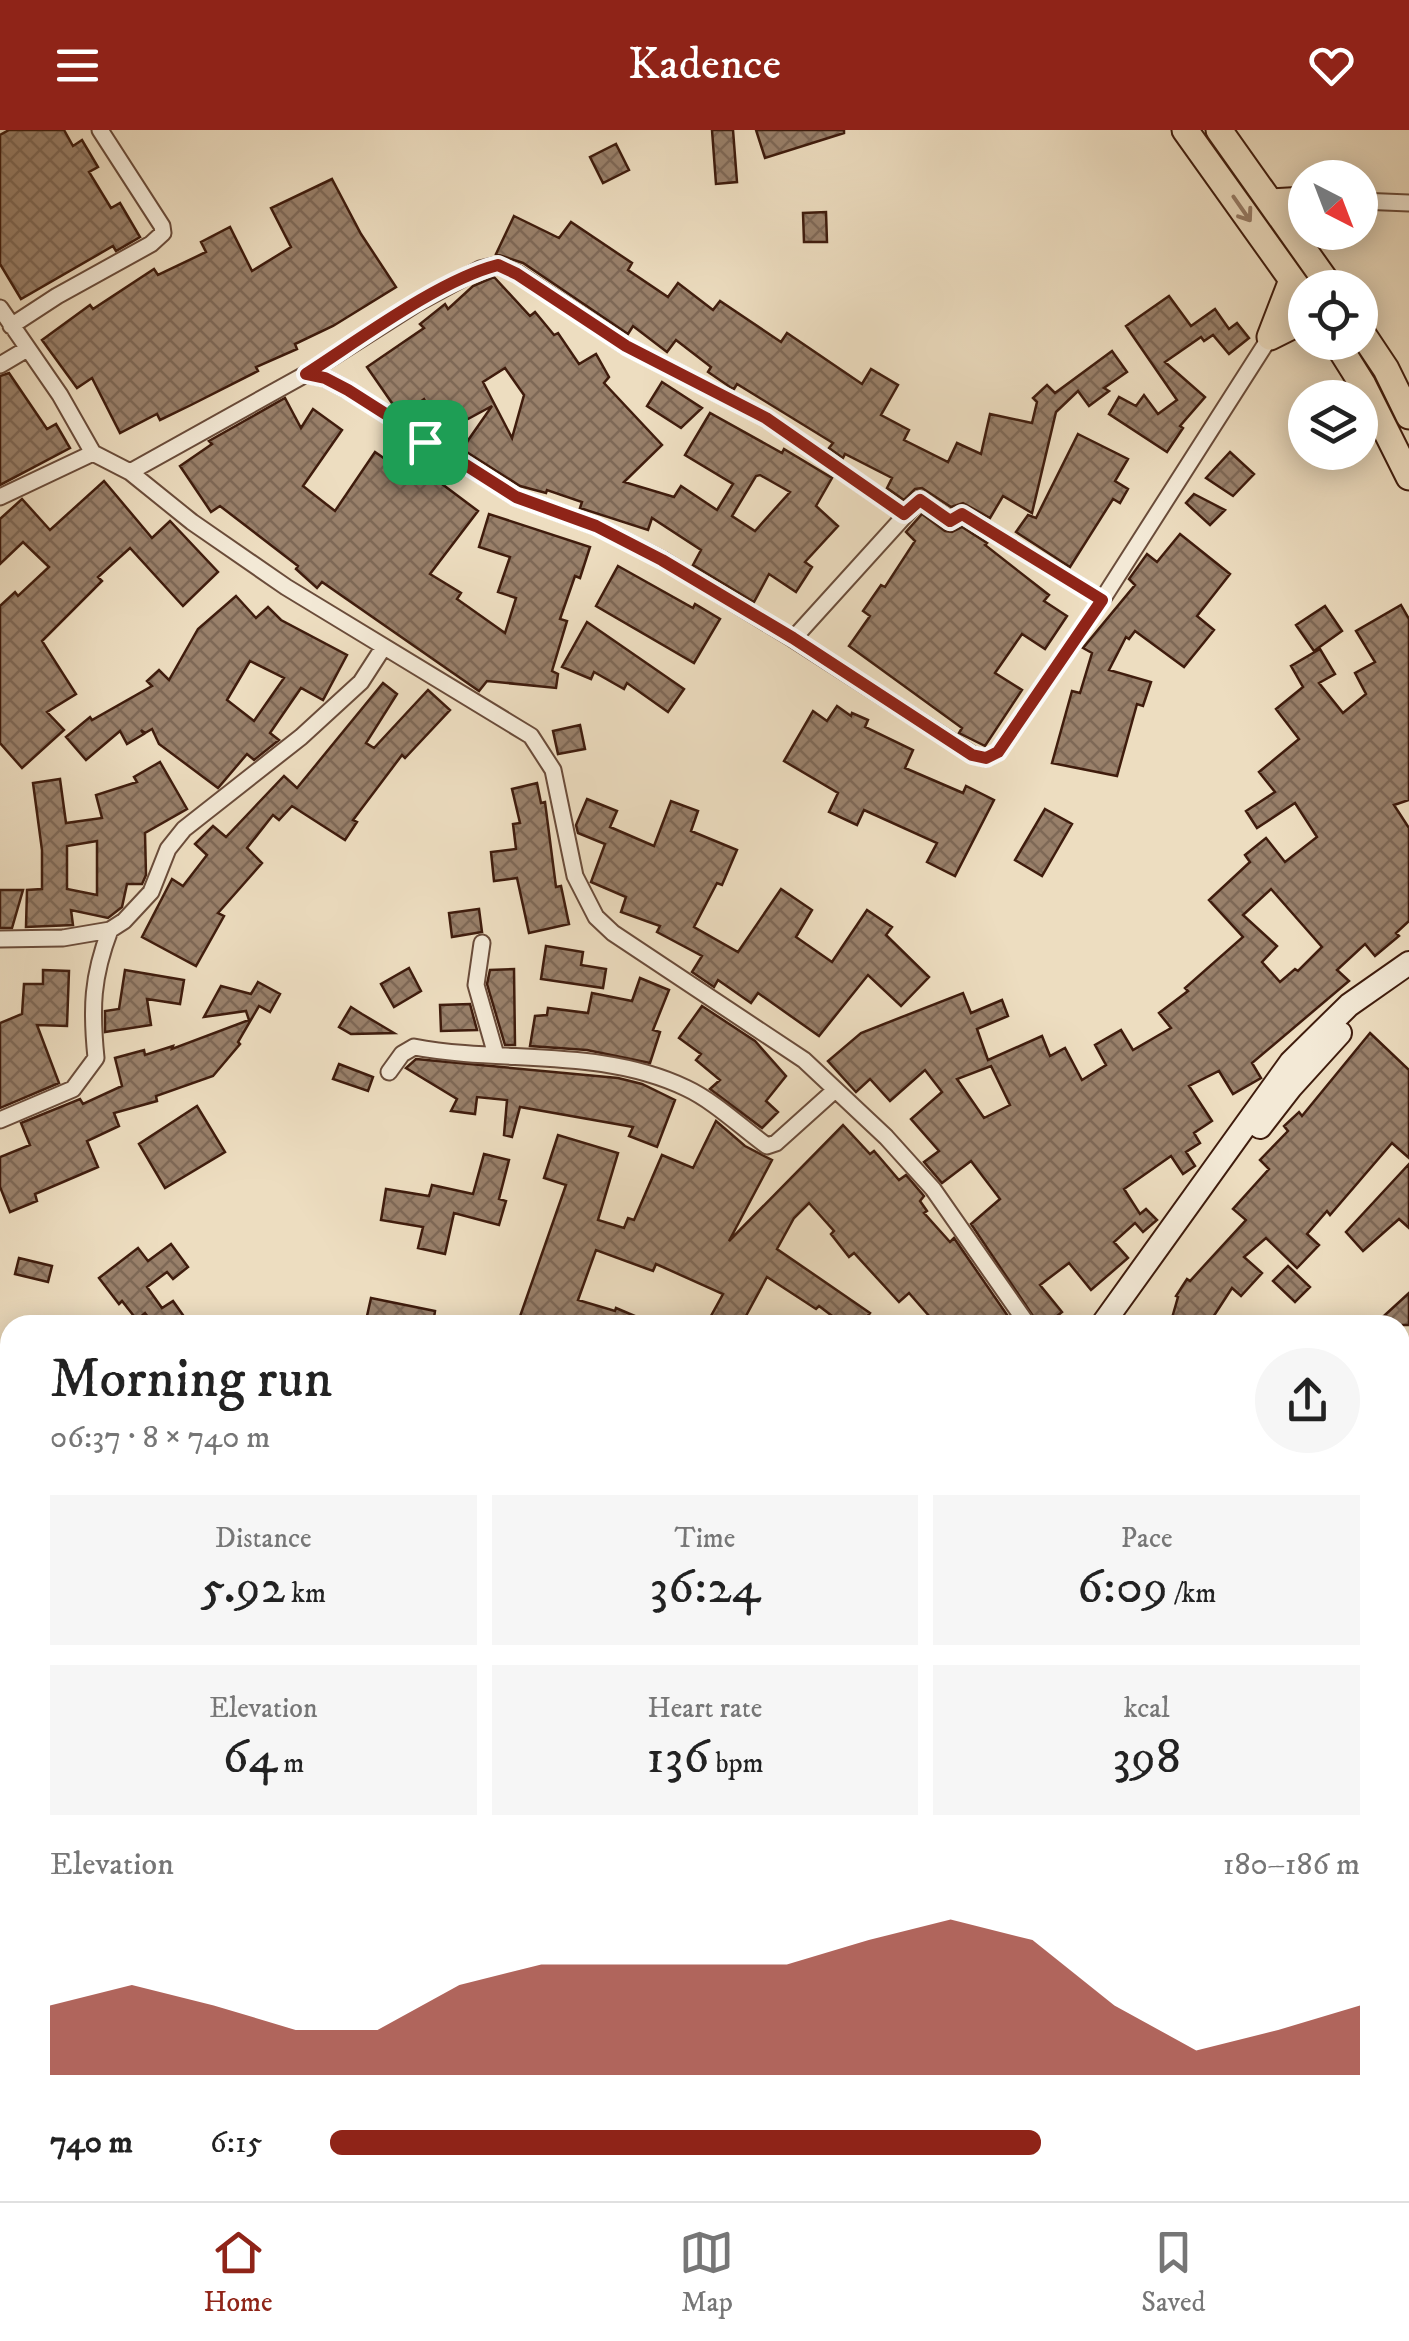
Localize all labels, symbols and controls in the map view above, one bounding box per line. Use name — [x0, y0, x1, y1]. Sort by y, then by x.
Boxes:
text: Kadence — [628, 37, 781, 93]
icon: menu — [50, 38, 105, 93]
icon: heart — [1304, 38, 1359, 93]
north arrow — [1288, 160, 1378, 250]
map controls — [1288, 160, 1378, 470]
one-way arrow — [1231, 195, 1252, 223]
button: locate — [1288, 270, 1378, 360]
button: layers — [1288, 380, 1378, 470]
pin — [383, 400, 468, 485]
icon: arrive — [398, 415, 453, 470]
text: Morning run — [50, 1346, 332, 1415]
button: share — [1255, 1348, 1360, 1453]
text: 06:37 · 8 × 740 m — [50, 1418, 270, 1458]
text: Distance — [215, 1521, 312, 1556]
text: Time — [675, 1521, 735, 1556]
text: Pace — [1121, 1521, 1173, 1556]
text: 5.92 — [201, 1556, 285, 1619]
text: 36:24 — [649, 1556, 761, 1619]
text: 6:09 — [1077, 1556, 1168, 1619]
text: km — [285, 1576, 326, 1611]
text: /km — [1168, 1576, 1216, 1611]
text: Elevation — [209, 1691, 318, 1726]
text: Heart rate — [648, 1691, 762, 1726]
text: kcal — [1124, 1691, 1170, 1726]
text: 64 — [222, 1726, 277, 1789]
text: 136 — [646, 1726, 709, 1789]
text: 398 — [1112, 1726, 1181, 1789]
text: m — [277, 1746, 304, 1781]
text: bpm — [709, 1746, 764, 1781]
text: Elevation — [50, 1845, 174, 1885]
text: 180–186 m — [1223, 1845, 1360, 1885]
text: 740 m — [50, 2123, 133, 2163]
text: 6:15 — [210, 2123, 262, 2163]
tab: Home — [203, 2225, 273, 2320]
tab: Map — [679, 2225, 734, 2320]
tab: Saved — [1141, 2225, 1206, 2320]

